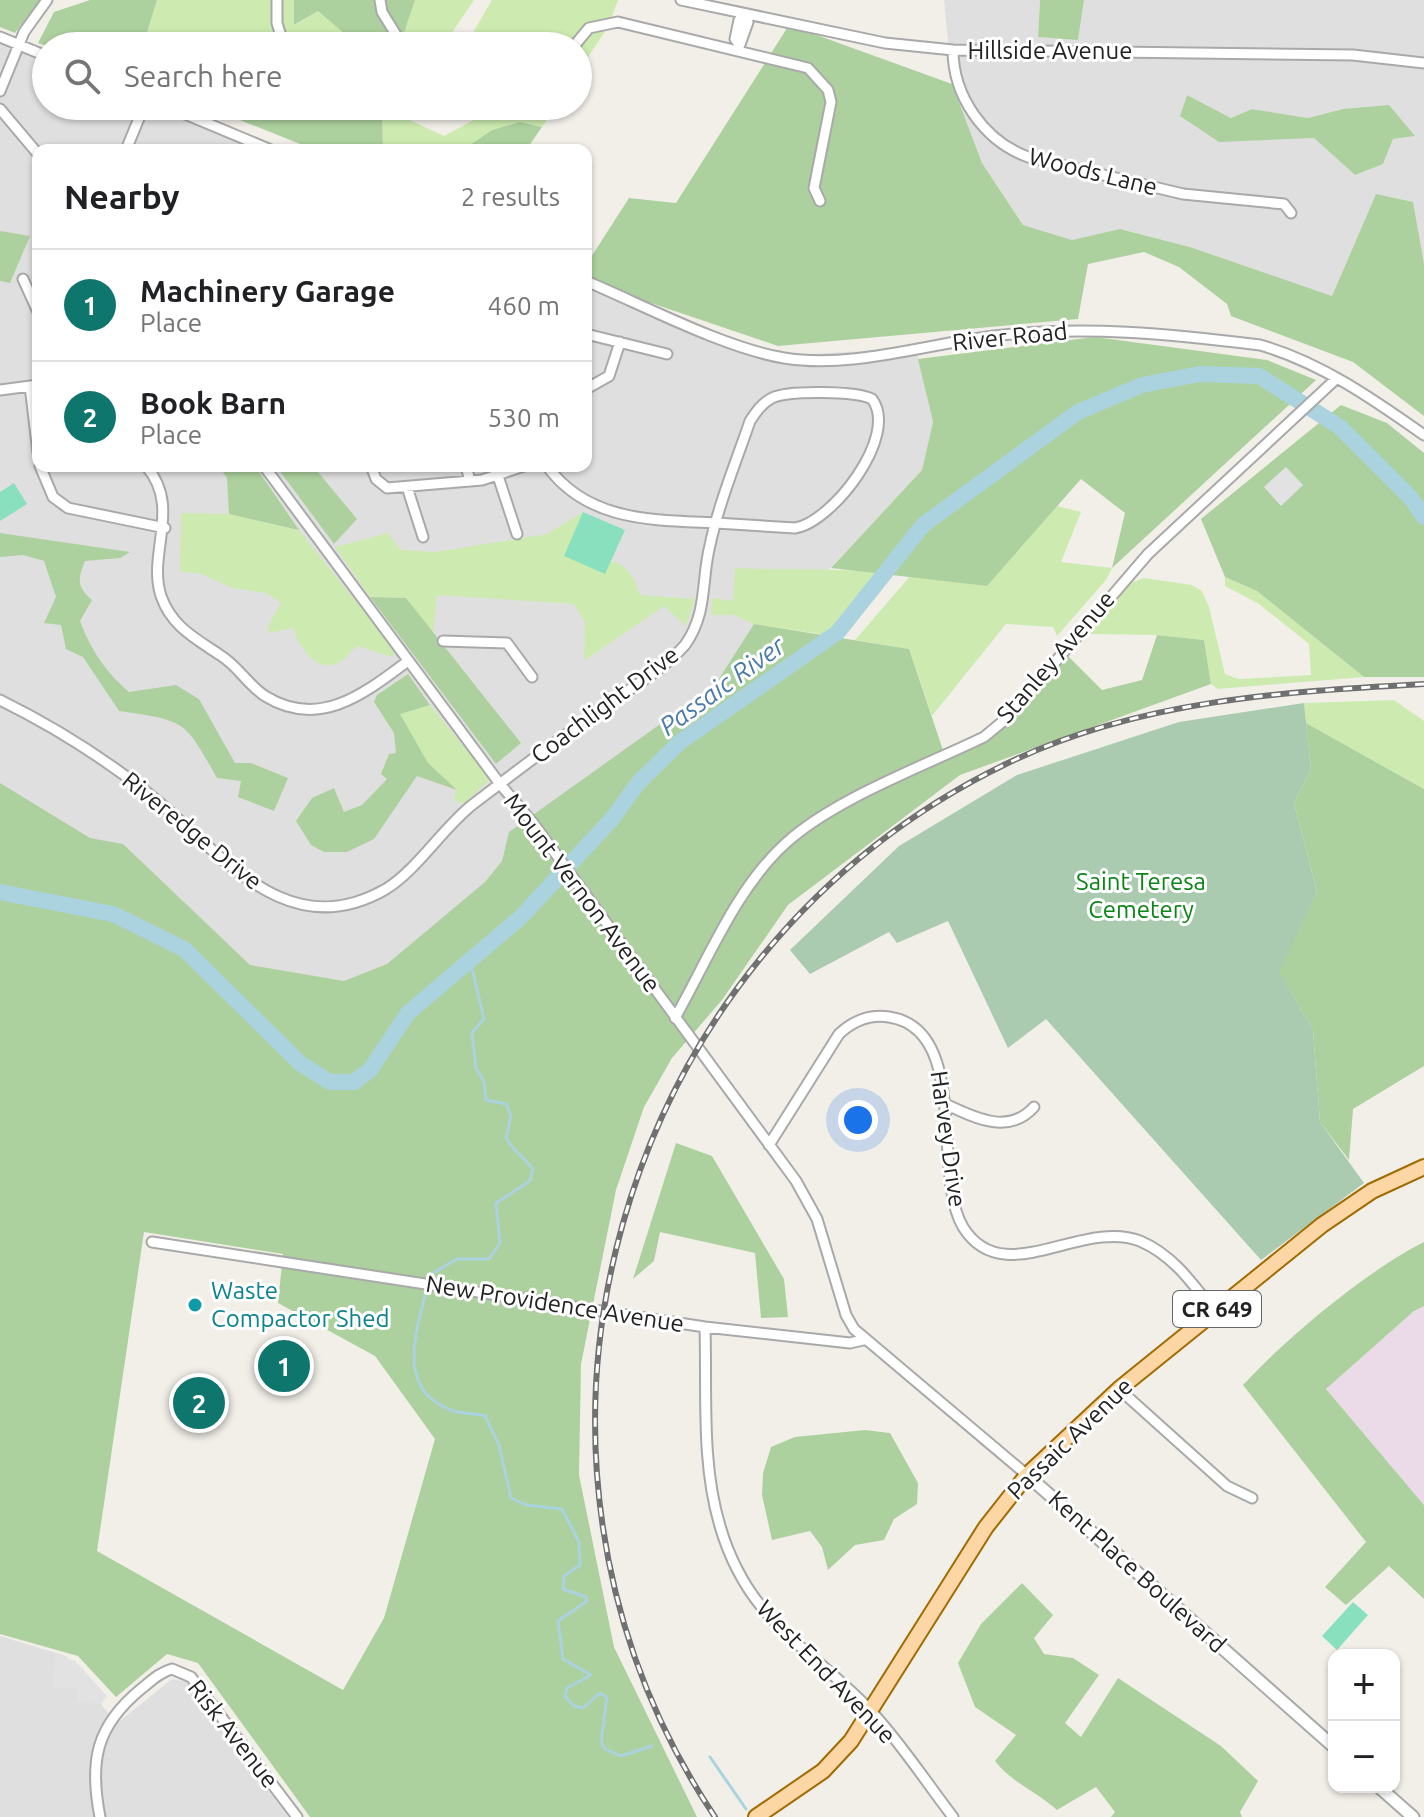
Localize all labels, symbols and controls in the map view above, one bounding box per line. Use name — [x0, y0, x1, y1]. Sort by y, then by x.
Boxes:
search box — [32, 32, 592, 120]
street label: Hillside Avenue — [967, 37, 1133, 64]
icon: search — [60, 54, 104, 98]
text: Search here — [124, 59, 283, 93]
street label: Woods Lane — [1026, 143, 1160, 201]
text: Nearby — [64, 177, 179, 215]
text: 2 results — [461, 182, 560, 211]
text: Machinery Garage — [140, 274, 395, 308]
text: 1 — [83, 291, 97, 320]
text: 460 m — [488, 291, 560, 320]
text: Place — [140, 308, 202, 337]
street label: River Road — [951, 317, 1069, 356]
text: Book Barn — [140, 386, 286, 420]
text: 2 — [83, 403, 97, 432]
text: 530 m — [488, 403, 560, 432]
text: Place — [140, 420, 202, 449]
street label: Stanley Avenue — [991, 585, 1120, 728]
water label: Passaic River — [654, 630, 791, 741]
street label: Coachlight Drive — [526, 640, 684, 769]
street label: Riveredge Drive — [117, 766, 267, 895]
street label: Mount Vernon Avenue — [499, 788, 666, 997]
park label: Saint Teresa Cemetery — [1076, 868, 1206, 923]
street label: Harvey Drive — [926, 1069, 971, 1209]
your location — [838, 1100, 878, 1140]
street label: New Providence Avenue — [424, 1270, 686, 1337]
place label: Waste Compactor Shed — [211, 1277, 390, 1332]
road number: CR 649 — [1173, 1291, 1261, 1327]
marker: Waste Compactor Shed — [186, 1296, 204, 1314]
pin: 1 — [258, 1336, 310, 1396]
street label: Passaic Avenue — [1002, 1372, 1138, 1505]
pin: 2 — [173, 1373, 225, 1433]
street label: Kent Place Boulevard — [1043, 1485, 1231, 1658]
street label: West End Avenue — [751, 1595, 901, 1749]
map controls — [1328, 1649, 1400, 1793]
button: + — [1328, 1649, 1400, 1721]
street label: Risk Avenue — [183, 1674, 284, 1793]
button: − — [1328, 1721, 1400, 1793]

